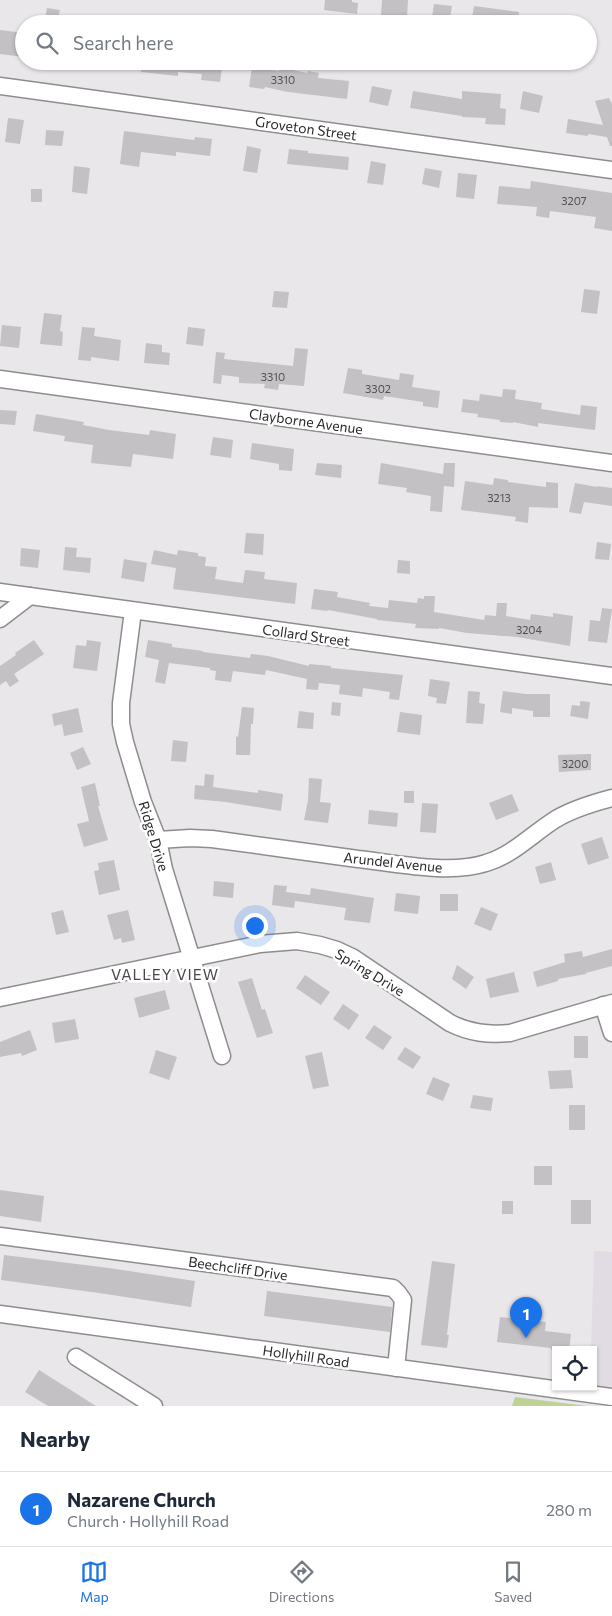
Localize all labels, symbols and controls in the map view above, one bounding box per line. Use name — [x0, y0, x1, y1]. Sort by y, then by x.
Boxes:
search box — [15, 15, 597, 70]
icon: search — [33, 29, 61, 57]
text: Search here — [73, 31, 173, 54]
house number: 3310 — [271, 73, 295, 86]
street label: Groveton Street — [254, 112, 358, 144]
house number: 3207 — [561, 194, 587, 207]
house number: 3310 — [261, 370, 285, 383]
house number: 3302 — [365, 382, 391, 395]
street label: Clayborne Avenue — [248, 405, 364, 437]
house number: 3213 — [487, 491, 511, 504]
street label: Collard Street — [261, 620, 351, 650]
house number: 3204 — [516, 623, 542, 636]
house number: 3200 — [562, 757, 588, 770]
street label: Ridge Drive — [135, 799, 173, 873]
street label: Arundel Avenue — [343, 848, 443, 876]
your location — [242, 913, 268, 939]
street label: Spring Drive — [332, 945, 408, 999]
district label: VALLEY VIEW — [111, 965, 219, 983]
street label: Beechcliff Drive — [187, 1253, 289, 1283]
pin: 1 — [510, 1297, 542, 1338]
street label: Hollyhill Road — [262, 1342, 350, 1370]
map controls — [552, 1346, 597, 1391]
button: locate — [552, 1346, 597, 1391]
text: Nearby — [20, 1426, 90, 1451]
text: Nazarene Church — [67, 1488, 216, 1511]
text: 1 — [32, 1500, 40, 1519]
text: 280 m — [546, 1500, 592, 1519]
text: Church · Hollyhill Road — [67, 1511, 229, 1530]
tab: Map — [80, 1558, 109, 1605]
tab: Directions — [269, 1558, 334, 1605]
tab: Saved — [494, 1558, 532, 1605]

